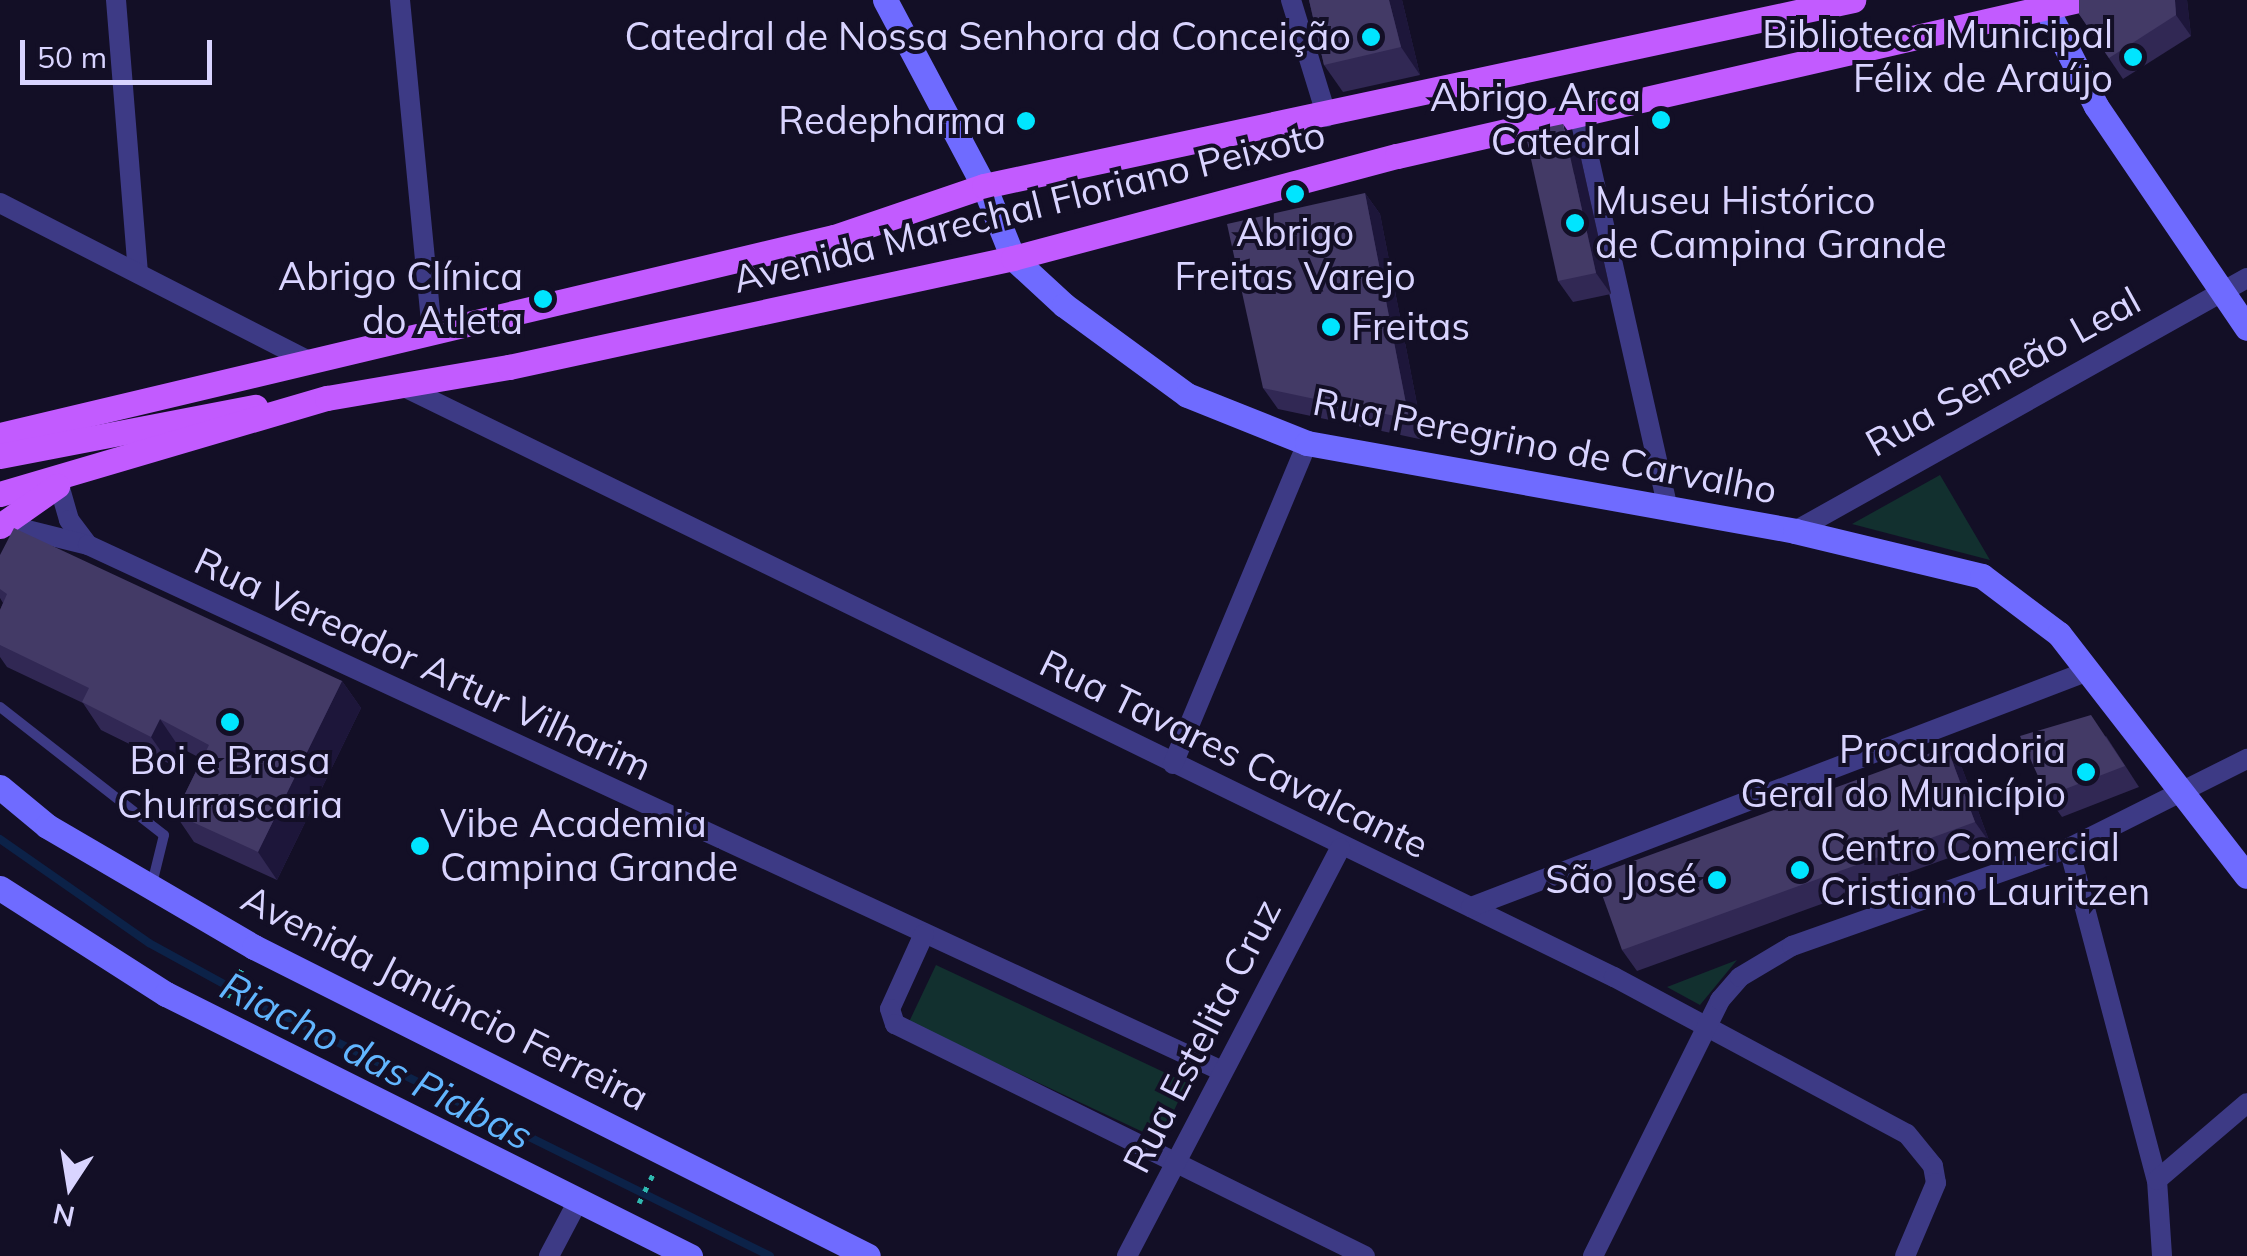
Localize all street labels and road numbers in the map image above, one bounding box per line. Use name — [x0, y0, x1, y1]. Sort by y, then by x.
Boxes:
street label: Avenida Marechal Floriano Peixoto — [728, 111, 1330, 303]
street label: Rua Semeão Leal — [1858, 278, 2148, 466]
street label: Rua Peregrino de Carvalho — [1309, 379, 1781, 513]
street label: Rua Vereador Artur Vilharim — [187, 538, 659, 790]
street label: Rua Tavares Cavalcante — [1032, 640, 1436, 868]
street label: Avenida Janúncio Ferreira — [234, 875, 656, 1121]
street label: Rua Estelita Cruz — [1113, 892, 1291, 1180]

